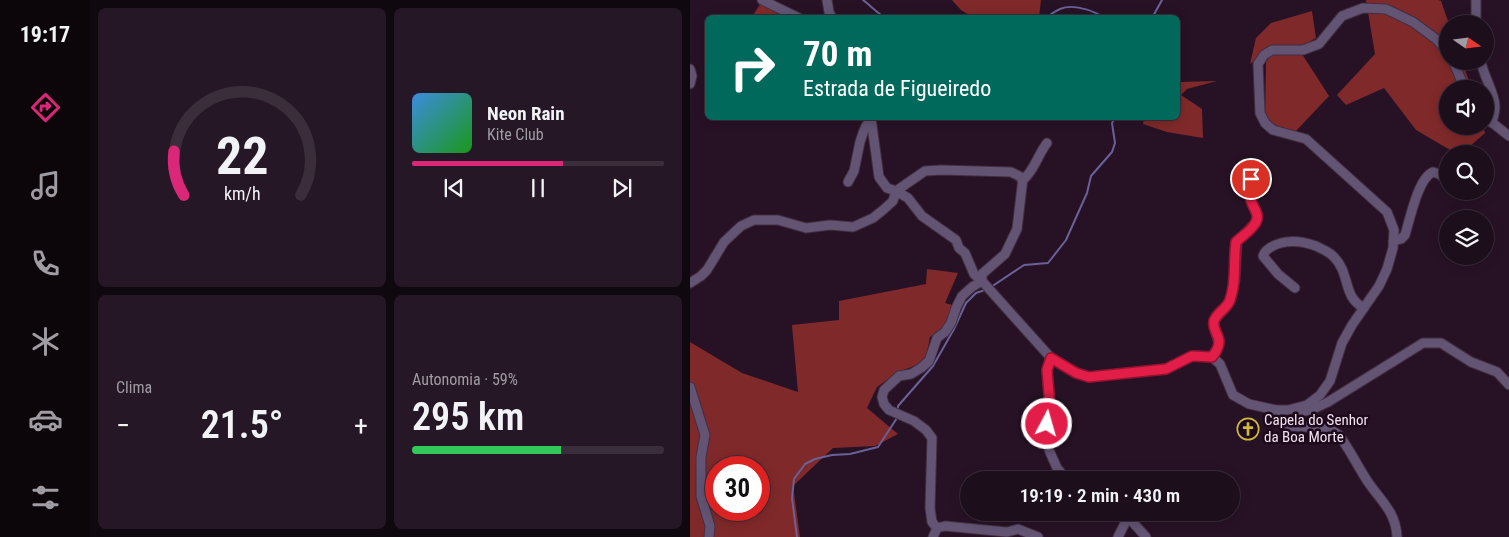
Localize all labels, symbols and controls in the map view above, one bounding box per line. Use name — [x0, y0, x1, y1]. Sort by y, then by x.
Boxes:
north arrow — [1439, 15, 1494, 70]
map controls — [1439, 15, 1494, 265]
text: 19:17 — [20, 22, 70, 47]
text: 70 m — [803, 34, 872, 75]
icon: right — [720, 35, 785, 100]
text: Estrada de Figueiredo — [803, 76, 991, 101]
button: sound — [1439, 80, 1494, 135]
icon: directions — [28, 90, 63, 125]
text: Neon Rain — [487, 102, 565, 125]
text: Kite Club — [487, 125, 544, 144]
text: 22 — [216, 126, 268, 187]
button: search — [1439, 145, 1494, 200]
pin — [1230, 158, 1272, 200]
icon: arrive — [1237, 165, 1265, 193]
icon: music — [28, 168, 63, 203]
icon: previous — [440, 174, 468, 202]
icon: pause — [524, 174, 552, 202]
icon: next — [608, 174, 636, 202]
text: km/h — [224, 183, 260, 204]
button: layers — [1439, 210, 1494, 265]
icon: phone — [28, 246, 63, 281]
icon: climate — [28, 324, 63, 359]
text: Autonomia · 59% — [412, 370, 518, 389]
text: Clima — [116, 378, 152, 397]
text: 295 km — [412, 395, 524, 439]
position arrow — [1020, 397, 1072, 449]
icon: car — [28, 402, 63, 437]
text: 21.5° — [201, 403, 283, 447]
text: − — [116, 409, 130, 442]
text: + — [354, 409, 368, 442]
place label: Capela do Senhor da Boa Morte — [1264, 411, 1368, 446]
church icon: Capela do Senhor da Boa Morte — [1236, 417, 1260, 441]
speed limit sign: 30 — [705, 456, 770, 521]
icon: filters — [28, 480, 63, 515]
text: 19:19 · 2 min · 430 m — [1020, 484, 1180, 507]

